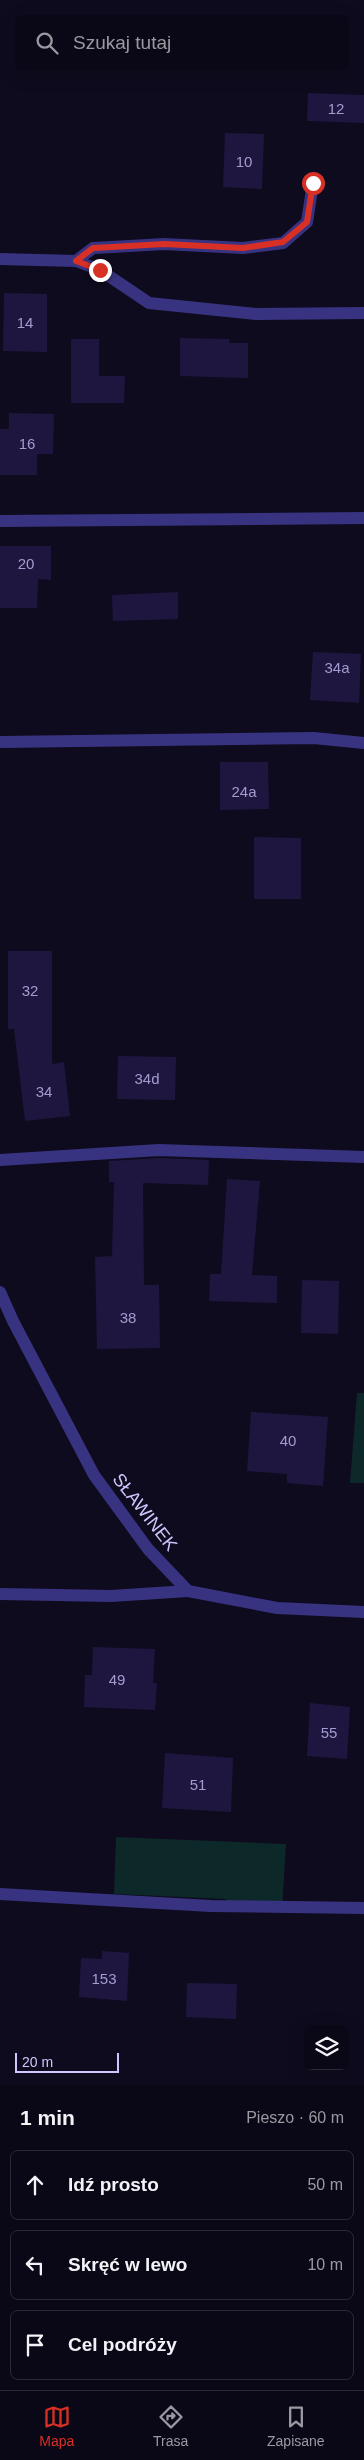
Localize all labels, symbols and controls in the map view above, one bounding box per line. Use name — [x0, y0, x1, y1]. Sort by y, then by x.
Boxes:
search box — [15, 15, 349, 70]
icon: search — [33, 29, 61, 57]
text: Szukaj tutaj — [73, 32, 171, 53]
house number: 12 — [328, 100, 344, 117]
house number: 10 — [236, 153, 252, 170]
route start — [302, 172, 325, 195]
route end — [89, 259, 112, 282]
house number: 14 — [17, 314, 33, 331]
house number: 16 — [19, 435, 35, 452]
house number: 20 — [18, 555, 34, 572]
house number: 34a — [324, 659, 350, 676]
house number: 24a — [231, 783, 257, 800]
house number: 32 — [22, 982, 38, 999]
house number: 34d — [134, 1070, 160, 1087]
house number: 34 — [36, 1083, 52, 1100]
house number: 38 — [120, 1309, 136, 1326]
house number: 40 — [280, 1432, 296, 1449]
street label: SŁAWINEK — [109, 1469, 181, 1555]
house number: 49 — [109, 1671, 125, 1688]
house number: 55 — [321, 1724, 337, 1741]
house number: 51 — [190, 1776, 206, 1793]
house number: 153 — [91, 1970, 117, 1987]
map controls — [304, 2025, 349, 2070]
button: layers — [304, 2025, 349, 2070]
scale bar — [15, 2050, 119, 2073]
text: 20 m — [22, 2054, 53, 2070]
text: 1 min — [20, 2106, 75, 2129]
text: Pieszo · 60 m — [246, 2109, 344, 2126]
icon: ahead — [21, 2171, 49, 2199]
text: Idź prosto — [68, 2174, 159, 2195]
text: 50 m — [307, 2176, 343, 2193]
icon: left — [21, 2251, 49, 2279]
text: Skręć w lewo — [68, 2254, 187, 2275]
text: 10 m — [307, 2256, 343, 2273]
icon: arrive — [21, 2331, 49, 2359]
text: Cel podróży — [68, 2334, 177, 2355]
tab: Mapa — [39, 2403, 74, 2449]
tab: Trasa — [153, 2403, 188, 2449]
tab: Zapisane — [267, 2403, 325, 2449]

